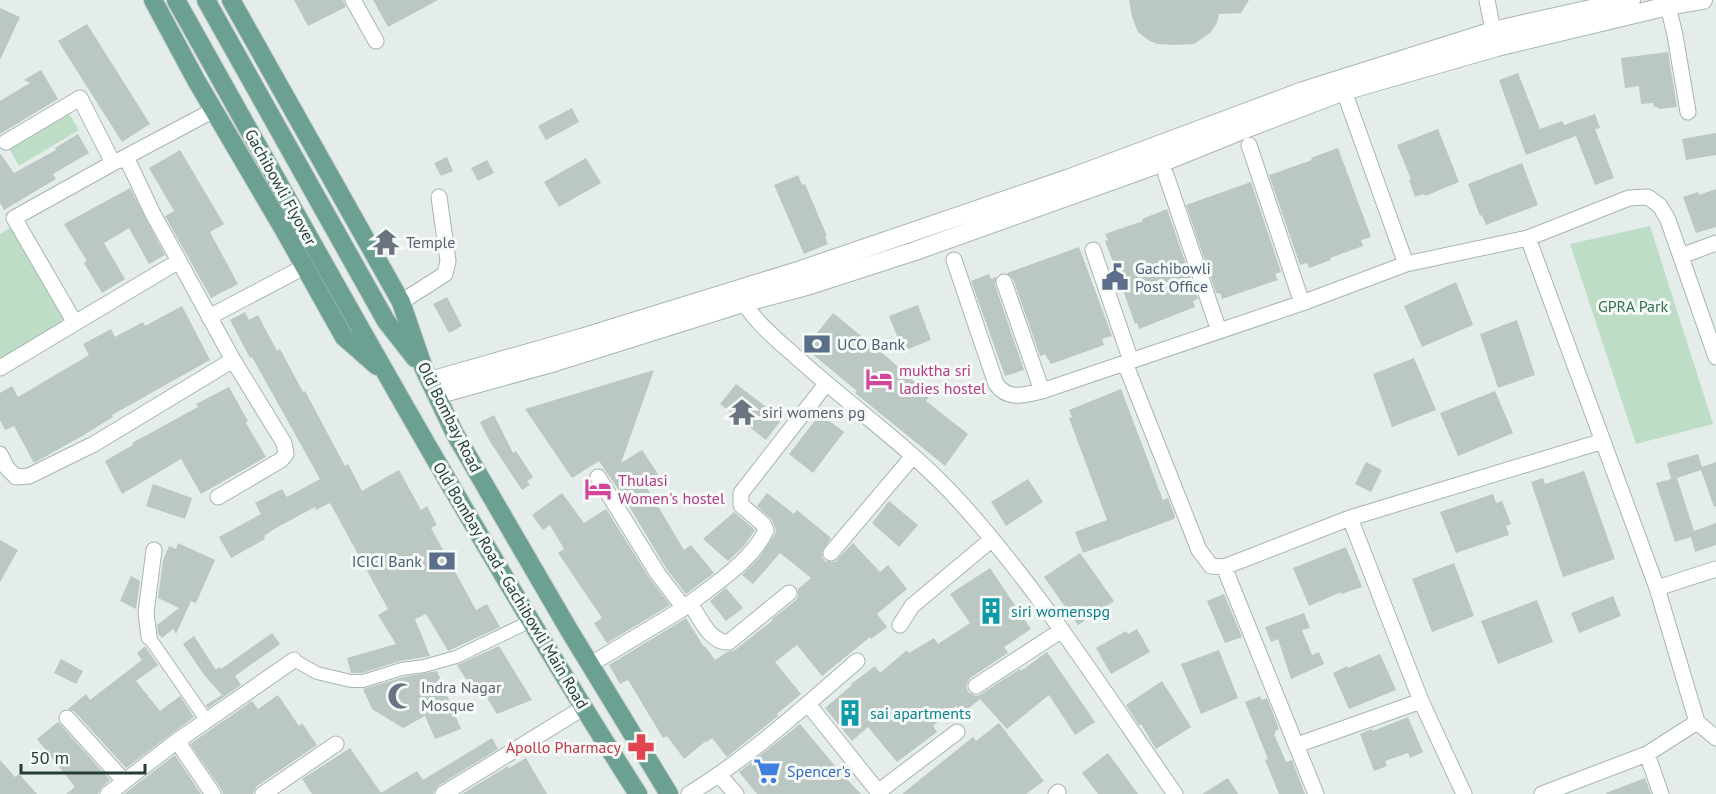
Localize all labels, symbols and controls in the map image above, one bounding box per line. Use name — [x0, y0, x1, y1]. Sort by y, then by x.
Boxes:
street label: Gachibowli Flyover — [241, 125, 321, 249]
temple icon: Temple — [371, 227, 401, 257]
place label: Temple — [406, 232, 455, 252]
place label: Gachibowli Post Office — [1135, 258, 1211, 296]
public building icon: Gachibowli Post Office — [1100, 262, 1130, 292]
park label: GPRA Park — [1598, 296, 1668, 316]
bank icon: UCO Bank — [802, 329, 832, 359]
place label: UCO Bank — [837, 334, 905, 354]
street label: Old Bombay Road — [414, 359, 486, 475]
place label: muktha sri ladies hostel — [899, 360, 986, 398]
hotel icon: muktha sri ladies hostel — [864, 364, 894, 394]
temple icon: siri womens pg — [727, 397, 757, 427]
place label: siri womens pg — [762, 402, 865, 422]
street label: Old Bombay Road - Gachibowli Main Road — [429, 458, 593, 712]
place label: Thulasi Women's hostel — [618, 470, 725, 508]
hotel icon: Thulasi Women's hostel — [583, 474, 613, 504]
bank icon: ICICI Bank — [427, 546, 457, 576]
place label: ICICI Bank — [352, 551, 422, 571]
building icon: siri womenspg — [976, 596, 1006, 626]
place label: siri womenspg — [1011, 601, 1110, 621]
place label: Indra Nagar Mosque — [421, 677, 502, 715]
mosque icon: Indra Nagar Mosque — [386, 681, 416, 711]
building icon: sai apartments — [835, 698, 865, 728]
place label: sai apartments — [870, 703, 971, 723]
pharmacy icon: Apollo Pharmacy — [626, 732, 656, 762]
scale bar — [21, 737, 146, 775]
place label: Apollo Pharmacy — [506, 737, 622, 757]
text: 50 m — [30, 746, 69, 769]
supermarket icon: Spencer's — [752, 756, 782, 786]
place label: Spencer's — [787, 761, 851, 781]

